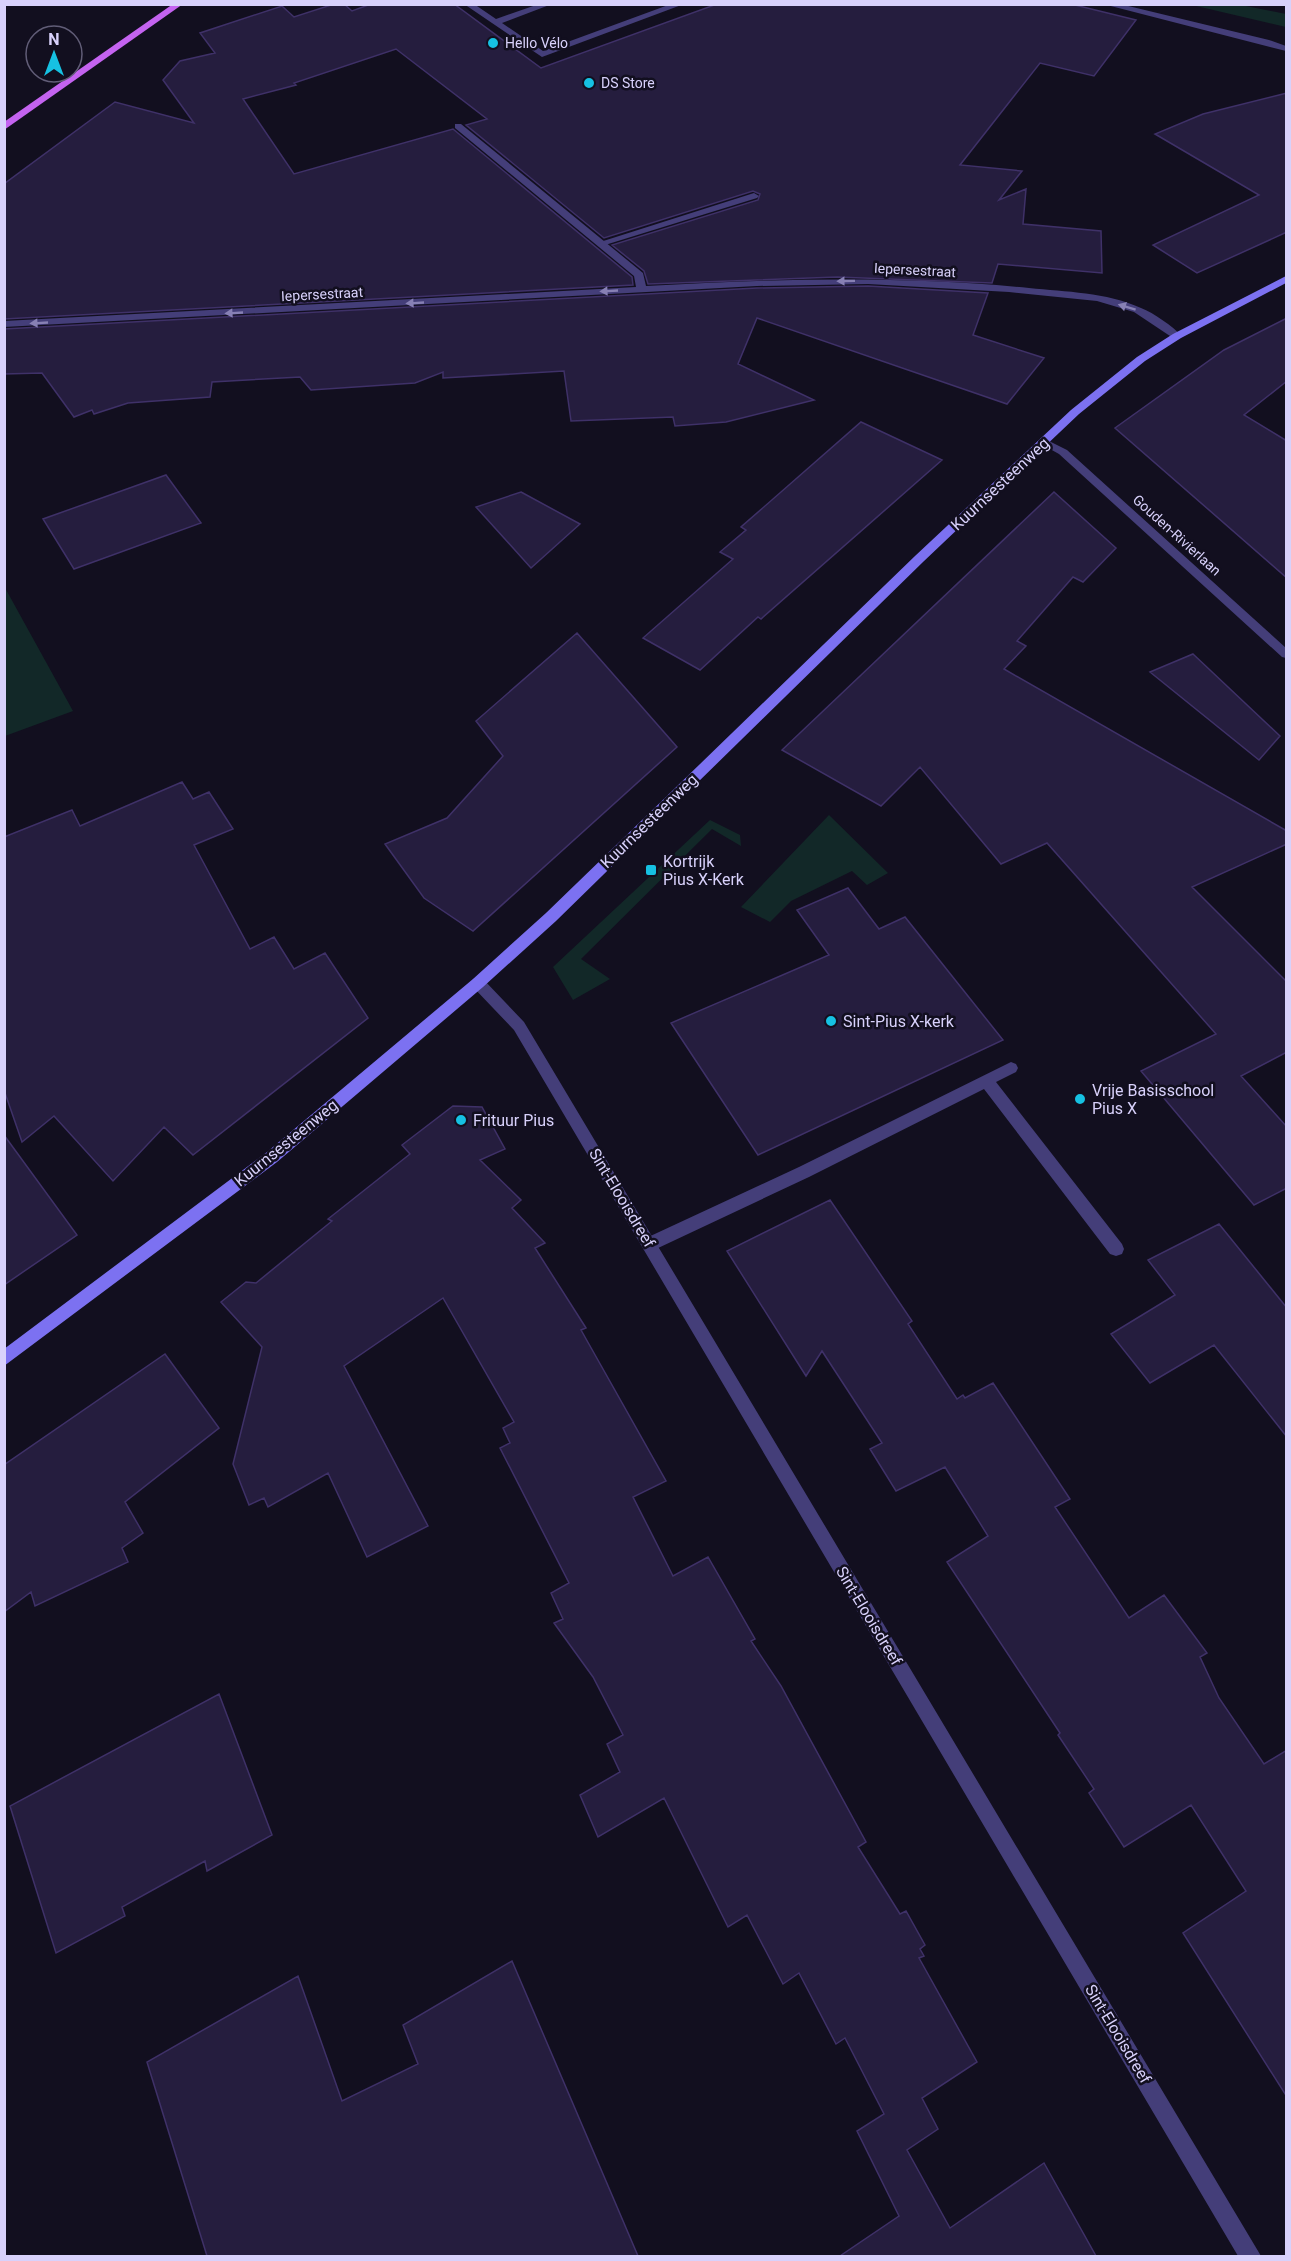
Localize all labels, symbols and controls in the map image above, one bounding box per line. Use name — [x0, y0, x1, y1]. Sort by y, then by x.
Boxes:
north arrow — [24, 24, 84, 84]
text: N — [48, 30, 60, 49]
place label: Hello Vélo — [505, 35, 568, 51]
marker: Hello Vélo — [486, 36, 500, 50]
place label: DS Store — [601, 75, 655, 91]
marker: DS Store — [582, 76, 596, 90]
street label: Iepersestraat — [874, 260, 957, 280]
one-way arrow — [837, 277, 856, 286]
street label: Iepersestraat — [281, 284, 364, 304]
one-way arrow — [600, 287, 619, 296]
one-way arrow — [405, 298, 424, 307]
one-way arrow — [1118, 302, 1136, 311]
one-way arrow — [224, 308, 243, 317]
one-way arrow — [30, 318, 49, 327]
street label: Kuurnsesteenweg — [947, 434, 1053, 534]
street label: Gouden-Rivierlaan — [1130, 491, 1224, 579]
street label: Kuurnsesteenweg — [597, 770, 701, 872]
place label: Kortrijk Pius X-Kerk — [663, 852, 745, 889]
marker: Kortrijk Pius X-Kerk — [644, 863, 658, 877]
place label: Sint-Pius X-kerk — [843, 1012, 955, 1031]
marker: Sint-Pius X-kerk — [824, 1014, 838, 1028]
place label: Vrije Basisschool Pius X — [1092, 1081, 1214, 1118]
marker: Vrije Basisschool Pius X — [1073, 1092, 1087, 1106]
street label: Kuurnsesteenweg — [231, 1096, 341, 1190]
place label: Frituur Pius — [473, 1111, 554, 1130]
marker: Frituur Pius — [454, 1113, 468, 1127]
street label: Sint-Elooisdreef — [585, 1145, 659, 1251]
street label: Sint-Elooisdreef — [832, 1563, 906, 1669]
street label: Sint-Elooisdreef — [1081, 1981, 1155, 2087]

